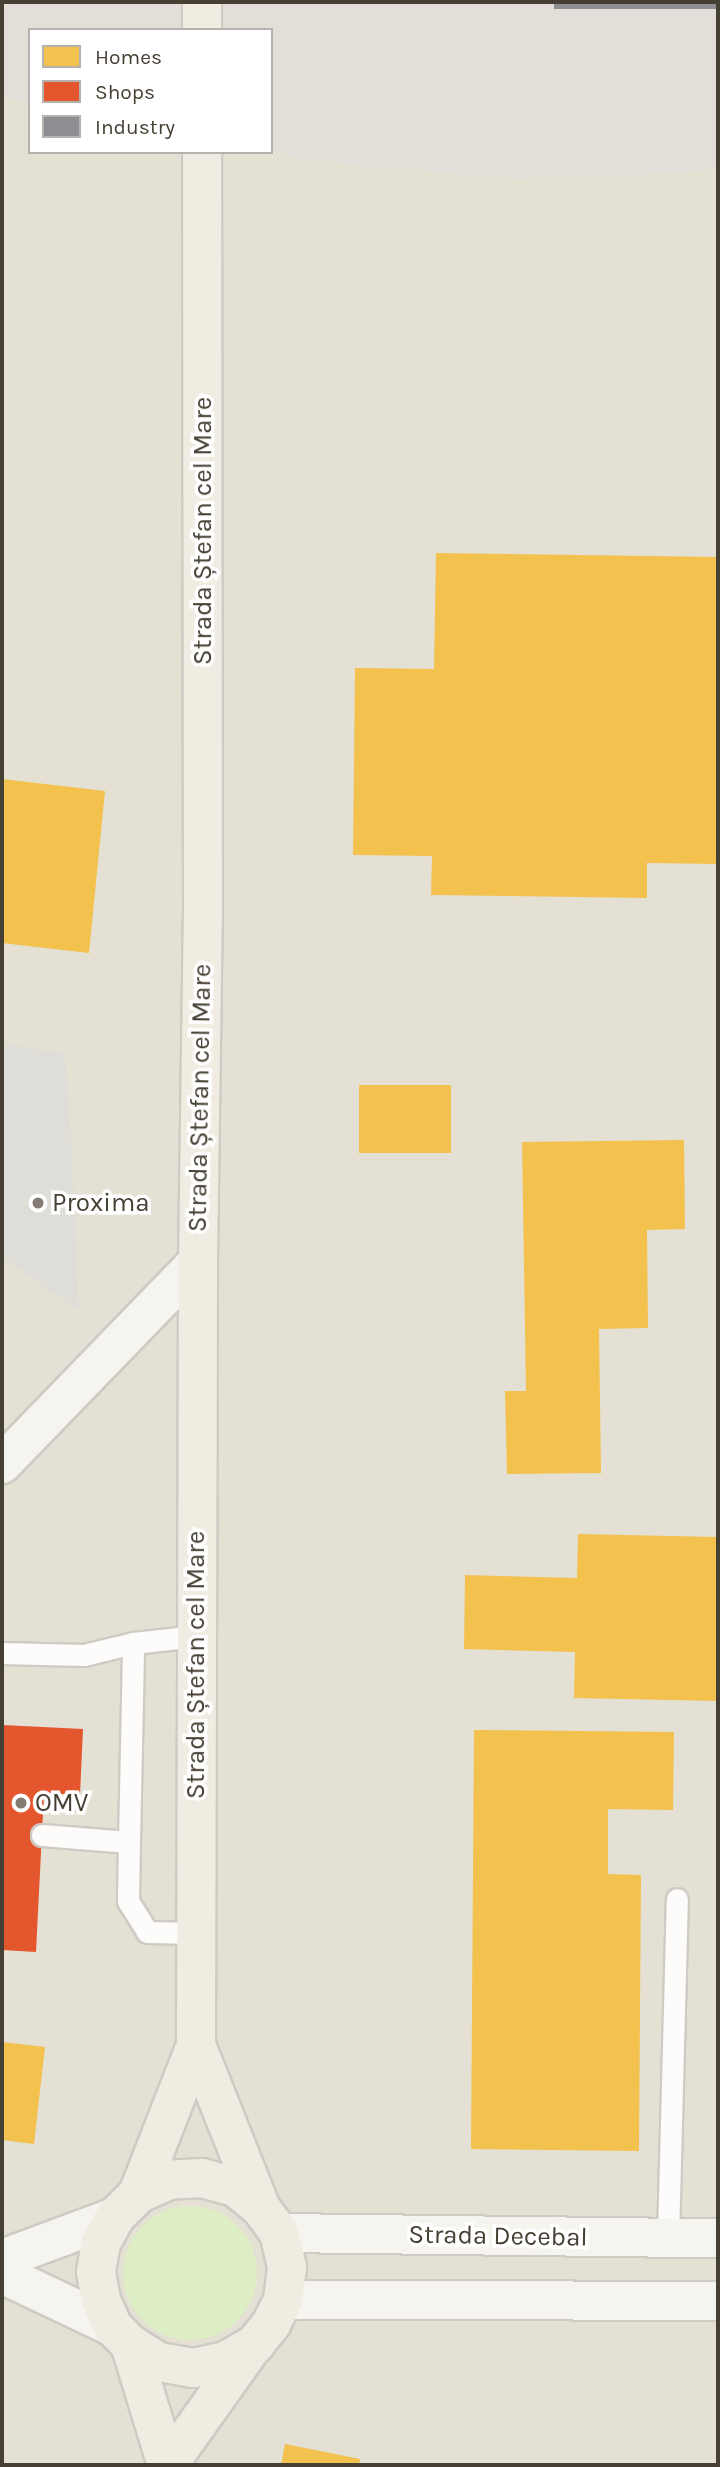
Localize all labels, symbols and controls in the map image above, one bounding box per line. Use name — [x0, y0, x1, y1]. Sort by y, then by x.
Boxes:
legend — [28, 28, 273, 154]
text: Homes — [95, 45, 162, 69]
text: Shops — [95, 80, 155, 104]
text: Industry — [95, 115, 175, 139]
street label: Strada Ștefan cel Mare — [187, 397, 219, 665]
street label: Strada Ștefan cel Mare — [182, 964, 218, 1232]
place label: Proxima — [52, 1187, 150, 1219]
marker: Proxima — [30, 1195, 46, 1211]
street label: Strada Ștefan cel Mare — [180, 1531, 212, 1799]
place label: OMV — [35, 1787, 88, 1819]
marker: OMV — [13, 1795, 29, 1811]
street label: Strada Decebal — [408, 2219, 588, 2253]

